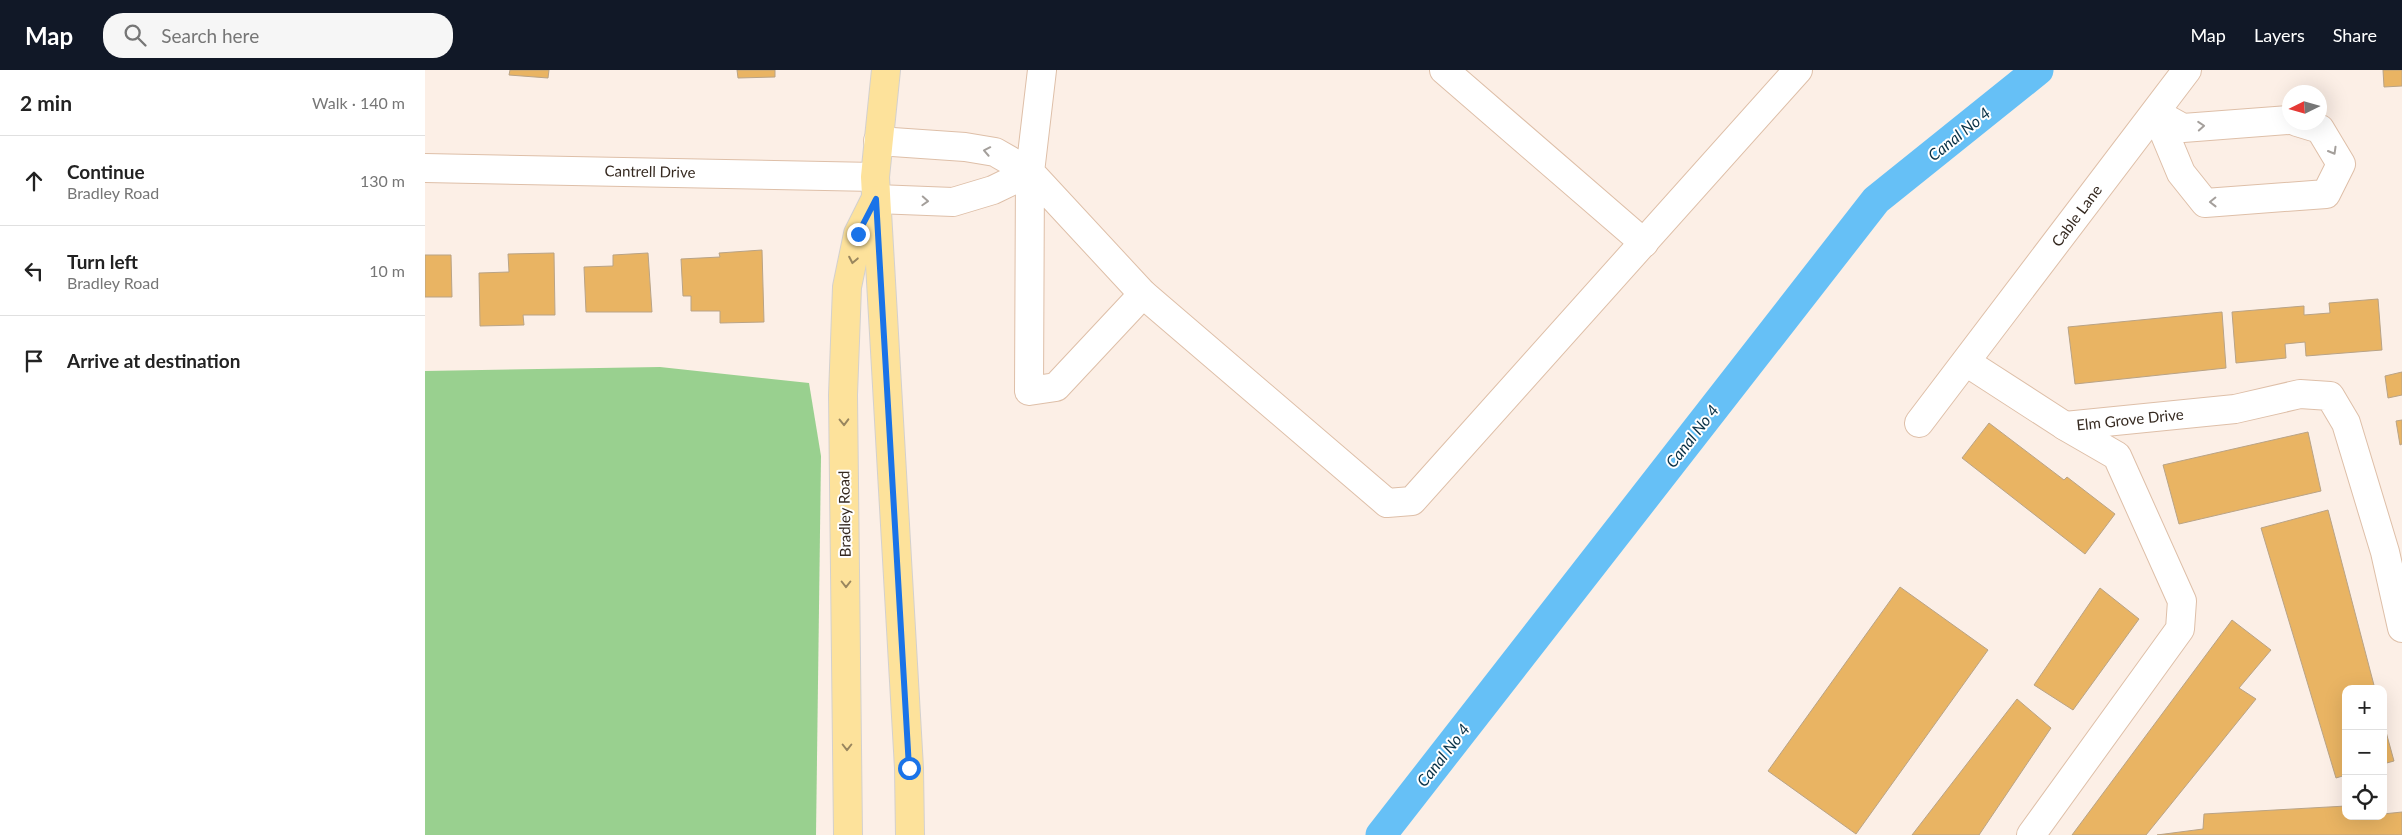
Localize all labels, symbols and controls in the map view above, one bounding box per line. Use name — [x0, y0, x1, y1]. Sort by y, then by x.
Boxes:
search box — [103, 13, 453, 58]
text: Map — [25, 21, 73, 50]
icon: search — [121, 21, 149, 49]
text: Search here — [161, 24, 259, 47]
text: Map — [2190, 24, 2226, 46]
text: Layers — [2254, 24, 2305, 46]
text: Share — [2333, 24, 2377, 46]
north arrow — [2282, 85, 2327, 130]
text: 2 min — [20, 90, 72, 115]
text: Walk · 140 m — [312, 93, 405, 112]
water label: Canal No 4 — [1924, 103, 1994, 164]
one-way arrow — [2197, 121, 2205, 132]
one-way arrow — [2326, 145, 2336, 154]
one-way arrow — [982, 146, 991, 156]
text: Continue — [67, 160, 145, 183]
street label: Cantrell Drive — [604, 161, 696, 181]
icon: ahead — [20, 167, 48, 195]
text: 130 m — [360, 171, 405, 190]
street label: Cable Lane — [2047, 181, 2105, 250]
text: Bradley Road — [67, 183, 159, 202]
one-way arrow — [921, 195, 929, 206]
one-way arrow — [2208, 197, 2216, 208]
route end — [847, 223, 870, 246]
text: Turn left — [67, 250, 138, 273]
one-way arrow — [848, 256, 859, 265]
icon: left — [20, 257, 48, 285]
text: 10 m — [369, 261, 405, 280]
text: Bradley Road — [67, 273, 159, 292]
icon: arrive — [20, 347, 48, 375]
text: Arrive at destination — [67, 349, 240, 372]
water label: Canal No 4 — [1661, 400, 1722, 471]
street label: Elm Grove Drive — [2075, 404, 2184, 434]
one-way arrow — [839, 418, 849, 426]
street label: Bradley Road — [834, 471, 854, 557]
one-way arrow — [841, 581, 851, 589]
map controls — [2342, 685, 2387, 820]
button: + — [2342, 685, 2387, 730]
water label: Canal No 4 — [1412, 719, 1473, 790]
button: − — [2342, 730, 2387, 775]
one-way arrow — [842, 744, 852, 751]
route start — [898, 757, 921, 780]
button: locate — [2342, 775, 2387, 820]

